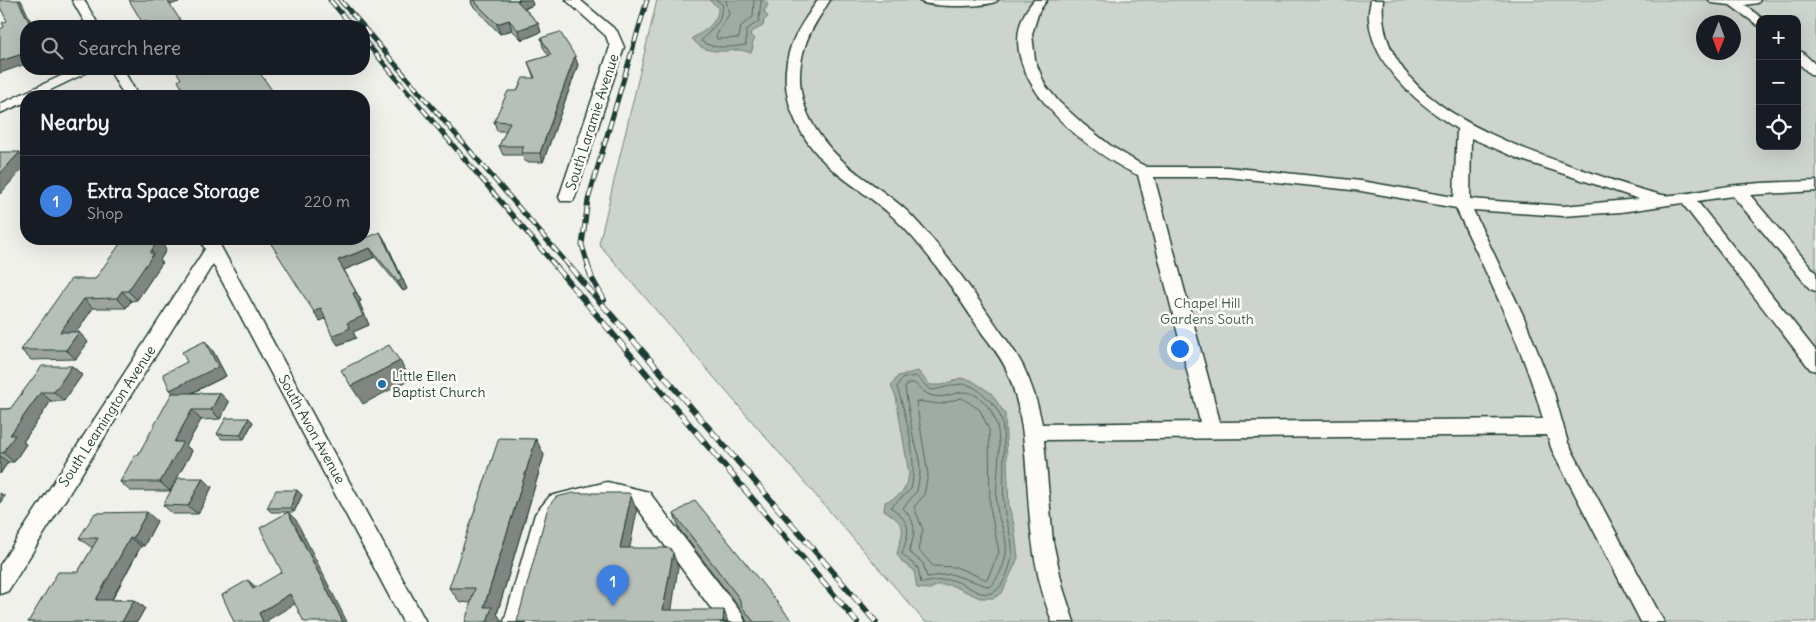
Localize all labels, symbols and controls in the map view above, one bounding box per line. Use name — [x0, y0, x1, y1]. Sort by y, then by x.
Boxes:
north arrow — [1696, 15, 1741, 60]
map controls — [1756, 15, 1801, 150]
button: + — [1756, 15, 1801, 60]
search box — [20, 20, 370, 75]
icon: search — [38, 34, 66, 62]
text: Search here — [78, 36, 181, 60]
street label: South Laramie Avenue — [561, 52, 623, 192]
button: − — [1756, 60, 1801, 105]
button: locate — [1756, 105, 1801, 150]
text: Nearby — [40, 109, 110, 136]
text: Extra Space Storage — [87, 179, 259, 203]
text: 1 — [53, 191, 59, 211]
text: 220 m — [304, 191, 350, 211]
text: Shop — [87, 203, 123, 223]
park label: Chapel Hill Gardens South — [1160, 294, 1254, 328]
your location — [1167, 336, 1193, 362]
street label: South Leamington Avenue — [55, 342, 159, 490]
place label: Little Ellen Baptist Church — [392, 367, 486, 401]
street label: South Avon Avenue — [275, 371, 349, 487]
marker: Little Ellen Baptist Church — [376, 378, 388, 390]
pin: 1 — [597, 565, 629, 606]

